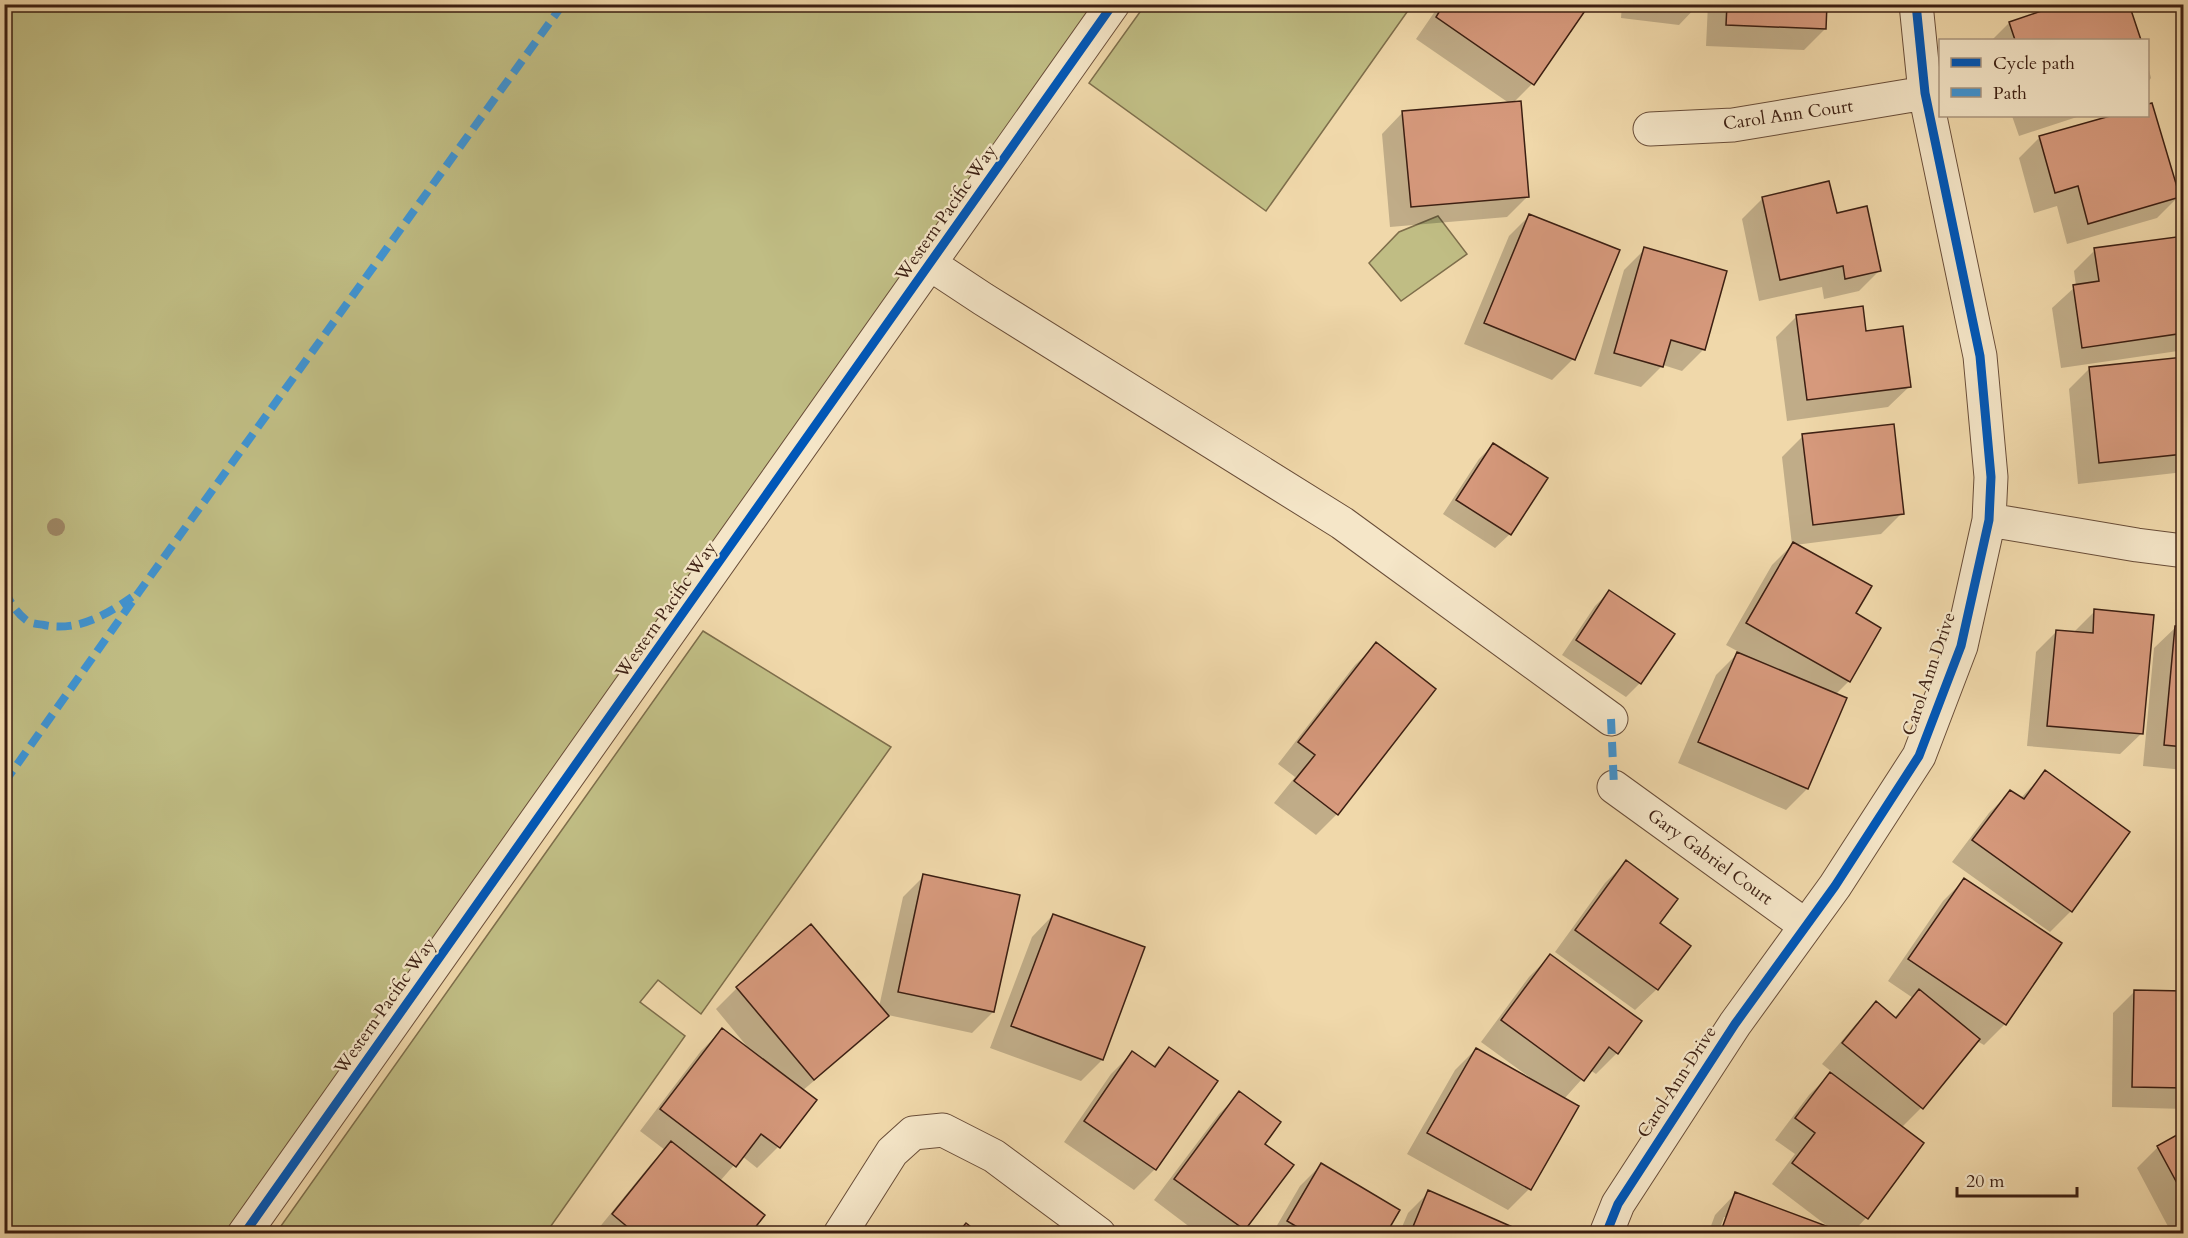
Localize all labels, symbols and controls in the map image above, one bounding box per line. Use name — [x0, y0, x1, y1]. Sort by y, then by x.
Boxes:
legend — [1939, 39, 2149, 117]
text: Cycle path — [1993, 51, 2075, 76]
text: Path — [1993, 81, 2027, 106]
street label: Carol Ann Court — [1721, 93, 1855, 136]
street label: Western Pacific Way — [889, 139, 1003, 287]
street label: Western Pacific Way — [609, 536, 723, 684]
street label: Carol Ann Drive — [1896, 609, 1962, 739]
street label: Gary Gabriel Court — [1642, 803, 1778, 911]
street label: Western Pacific Way — [328, 932, 442, 1080]
street label: Carol Ann Drive — [1631, 1021, 1723, 1143]
scale bar — [1957, 1160, 2077, 1198]
text: 20 m — [1966, 1169, 2005, 1194]

